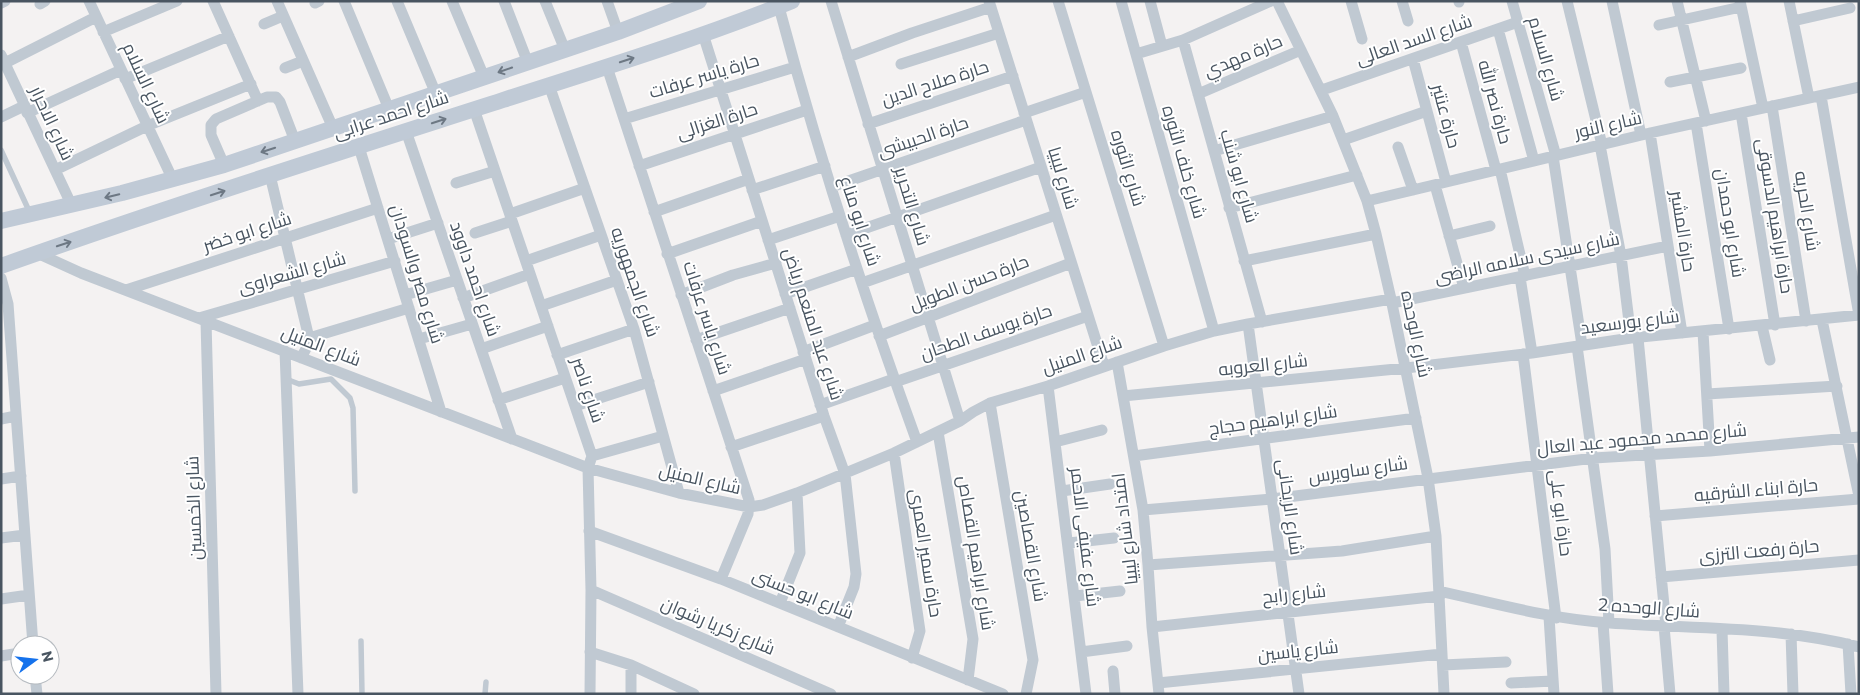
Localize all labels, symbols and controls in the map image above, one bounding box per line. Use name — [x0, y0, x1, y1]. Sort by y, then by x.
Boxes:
street label: شارع السد العالى — [1353, 9, 1475, 71]
street label: شارع السلام — [1522, 14, 1570, 104]
street label: حارة مهدي — [1200, 29, 1287, 85]
street label: شارع السلام — [117, 39, 175, 127]
street label: حارة ياسر عرفات — [646, 48, 762, 103]
street label: حارة صلاح الدين — [878, 54, 992, 112]
one-way arrow — [619, 55, 634, 64]
street label: حارة نصر الله — [1473, 57, 1518, 146]
one-way arrow — [497, 66, 513, 76]
street label: حارة عنتير — [1427, 80, 1466, 151]
street label: شارع الاحرار — [24, 81, 80, 164]
street label: شارع احمد عرابى — [330, 85, 452, 145]
street label: حارة الغزالى — [673, 97, 760, 144]
street label: شارع خلف الثوره — [1156, 102, 1212, 222]
street label: شارع النور — [1571, 106, 1644, 145]
street label: حارة الحبيشى — [874, 110, 971, 163]
one-way arrow — [431, 115, 447, 125]
street label: شارع ابو شنب — [1214, 126, 1264, 226]
street label: شارع الثوره — [1105, 127, 1151, 209]
street label: حارة ابراهيم الدسوقى — [1751, 137, 1799, 295]
street label: شارع ليبيا — [1042, 144, 1084, 212]
one-way arrow — [261, 146, 276, 155]
street label: شارع التحرير — [888, 163, 935, 248]
street label: شارع ابو حمدان — [1710, 167, 1750, 279]
street label: شارع الحريه — [1789, 169, 1825, 253]
street label: شارع ابو مناع — [834, 173, 886, 269]
one-way arrow — [210, 187, 226, 197]
street label: حارة المشير — [1666, 188, 1701, 273]
one-way arrow — [105, 192, 121, 201]
street label: شارع مصر والسودان — [384, 201, 450, 347]
street label: شارع ابو خضر — [199, 206, 294, 258]
street label: شارع احمد داوود — [444, 218, 506, 340]
street label: شارع الجمهوريه — [605, 224, 665, 340]
street label: شارع سيدى سلامه الراضى — [1432, 227, 1622, 289]
one-way arrow — [56, 239, 71, 248]
street label: شارع عبد المنعم رياض — [777, 245, 849, 403]
street label: شارع الشعراوى — [235, 246, 349, 300]
street label: حارة حسن الطويل — [906, 249, 1032, 316]
street label: شارع ياسر عرفات — [677, 258, 737, 378]
street label: شارع الوحده — [1395, 288, 1437, 380]
street label: حارة يوسف الطحان — [917, 298, 1055, 365]
street label: شارع بورسعيد — [1579, 304, 1681, 340]
street label: شارع المنيل — [278, 320, 364, 372]
street label: شارع المنيل — [1039, 330, 1125, 380]
street label: شارع العروبه — [1217, 348, 1309, 382]
street label: شارع ناصر — [565, 353, 610, 426]
street label: شارع ابراهيم حجاج — [1207, 399, 1339, 441]
street label: شارع محمد محمود عبد العال — [1536, 418, 1748, 460]
street label: شارع ساويرس — [1307, 451, 1409, 489]
street label: شارع الخمسين — [180, 455, 208, 561]
street label: شارع الريحانى — [1271, 457, 1309, 557]
street label: شارع المنيل — [657, 458, 743, 500]
street label: شارع عفيفى الاحمر — [1064, 465, 1105, 608]
street label: حارة ابو على — [1545, 468, 1578, 558]
street label: امتداد شارع ليبيا — [1106, 472, 1144, 586]
street label: حارة ابناء الشرقيه — [1693, 473, 1819, 506]
street label: شارع ابراهيم القصاص — [952, 474, 1000, 632]
street label: حارة سمير العمرى — [905, 487, 948, 619]
street label: شارع القصاصين — [1009, 488, 1053, 604]
street label: حارة رفعت الترزى — [1698, 534, 1820, 567]
street label: شارع ابو حسنى — [749, 563, 857, 625]
street label: شارع رابح — [1261, 579, 1327, 609]
street label: شارع زكريا رشوان — [657, 591, 779, 661]
street label: شارع الوحده 2 — [1597, 592, 1701, 624]
north arrow — [10, 635, 60, 685]
street label: شارع ياسين — [1256, 635, 1340, 667]
text: N — [38, 649, 58, 664]

